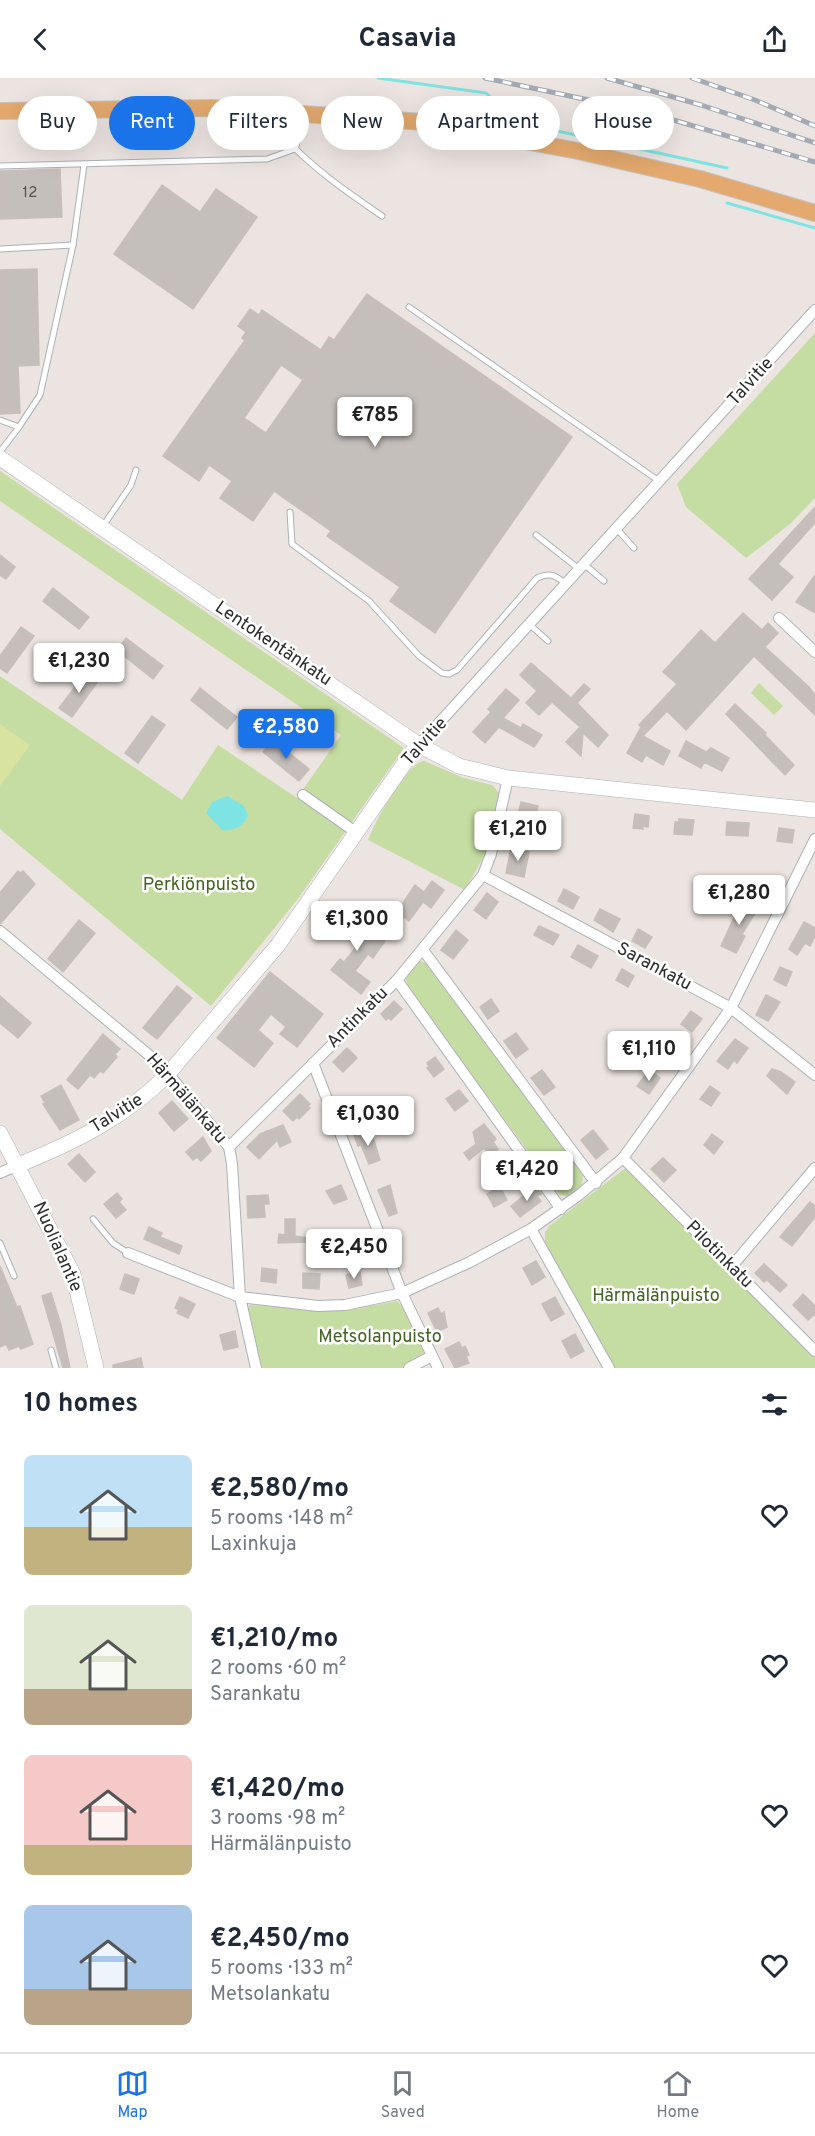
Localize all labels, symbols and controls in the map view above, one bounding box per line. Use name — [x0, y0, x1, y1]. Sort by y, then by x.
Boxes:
text: Casavia — [359, 22, 456, 56]
icon: back — [24, 23, 57, 56]
icon: share — [758, 23, 791, 56]
chip: Buy — [18, 96, 97, 150]
chip: Rent — [109, 96, 195, 150]
chip: Filters — [207, 96, 309, 150]
chip: New — [321, 96, 404, 150]
chip: Apartment — [416, 96, 560, 150]
chip: House — [572, 96, 674, 150]
house number: 12 — [23, 184, 37, 203]
street label: Talvitie — [723, 353, 779, 411]
pin: €785 — [339, 397, 411, 448]
text: €785 — [351, 403, 399, 429]
street label: Lentokentänkatu — [210, 596, 336, 692]
pin: €1,230 — [30, 643, 128, 694]
text: €1,230 — [48, 649, 110, 675]
pin: €2,580 — [237, 709, 335, 760]
street label: Talvitie — [397, 713, 453, 771]
text: €2,580 — [252, 715, 320, 741]
pin: €1,210 — [469, 811, 567, 862]
text: €1,210 — [488, 817, 548, 843]
park label: Perkiönpuisto — [143, 874, 255, 897]
pin: €1,280 — [690, 875, 788, 926]
text: €1,280 — [707, 881, 771, 907]
pin: €1,300 — [308, 901, 406, 952]
text: €1,300 — [325, 907, 389, 933]
street label: Sarankatu — [613, 938, 695, 996]
street label: Antinkatu — [322, 982, 394, 1054]
pin: €1,110 — [600, 1031, 698, 1082]
text: €1,110 — [621, 1037, 677, 1063]
street label: Härmälänkatu — [140, 1049, 232, 1149]
street label: Talvitie — [86, 1089, 148, 1139]
pin: €1,030 — [319, 1096, 417, 1147]
text: €1,030 — [336, 1102, 400, 1128]
pin: €1,420 — [478, 1151, 576, 1202]
text: €1,420 — [495, 1157, 559, 1183]
street label: Nuolialantie — [27, 1198, 87, 1296]
street label: Pilotinkatu — [680, 1216, 758, 1294]
pin: €2,450 — [305, 1229, 403, 1280]
text: €2,450 — [320, 1235, 388, 1261]
park label: Härmälänpuisto — [592, 1285, 720, 1308]
park label: Metsolanpuisto — [318, 1326, 442, 1349]
text: 10 homes — [24, 1388, 138, 1421]
icon: filters — [758, 1388, 791, 1421]
text: €2,580/mo — [210, 1473, 349, 1506]
icon: home — [72, 1479, 144, 1551]
icon: heart — [758, 1499, 791, 1532]
text: 5 rooms · 148 m² — [210, 1506, 353, 1532]
text: Laxinkuja — [210, 1532, 297, 1558]
text: €1,210/mo — [210, 1623, 338, 1656]
icon: home — [72, 1629, 144, 1701]
icon: heart — [758, 1649, 791, 1682]
text: 2 rooms · 60 m² — [210, 1656, 346, 1682]
text: Sarankatu — [210, 1682, 301, 1708]
text: €1,420/mo — [210, 1773, 345, 1806]
icon: home — [72, 1779, 144, 1851]
icon: heart — [758, 1799, 791, 1832]
text: 3 rooms · 98 m² — [210, 1806, 345, 1832]
text: Härmälänpuisto — [210, 1832, 352, 1858]
text: €2,450/mo — [210, 1923, 350, 1956]
icon: home — [72, 1929, 144, 2001]
icon: heart — [758, 1949, 791, 1982]
text: 5 rooms · 133 m² — [210, 1956, 353, 1982]
text: Metsolankatu — [210, 1982, 330, 2008]
tab: Map — [116, 2067, 149, 2123]
tab: Saved — [381, 2067, 425, 2123]
tab: Home — [657, 2067, 699, 2123]

